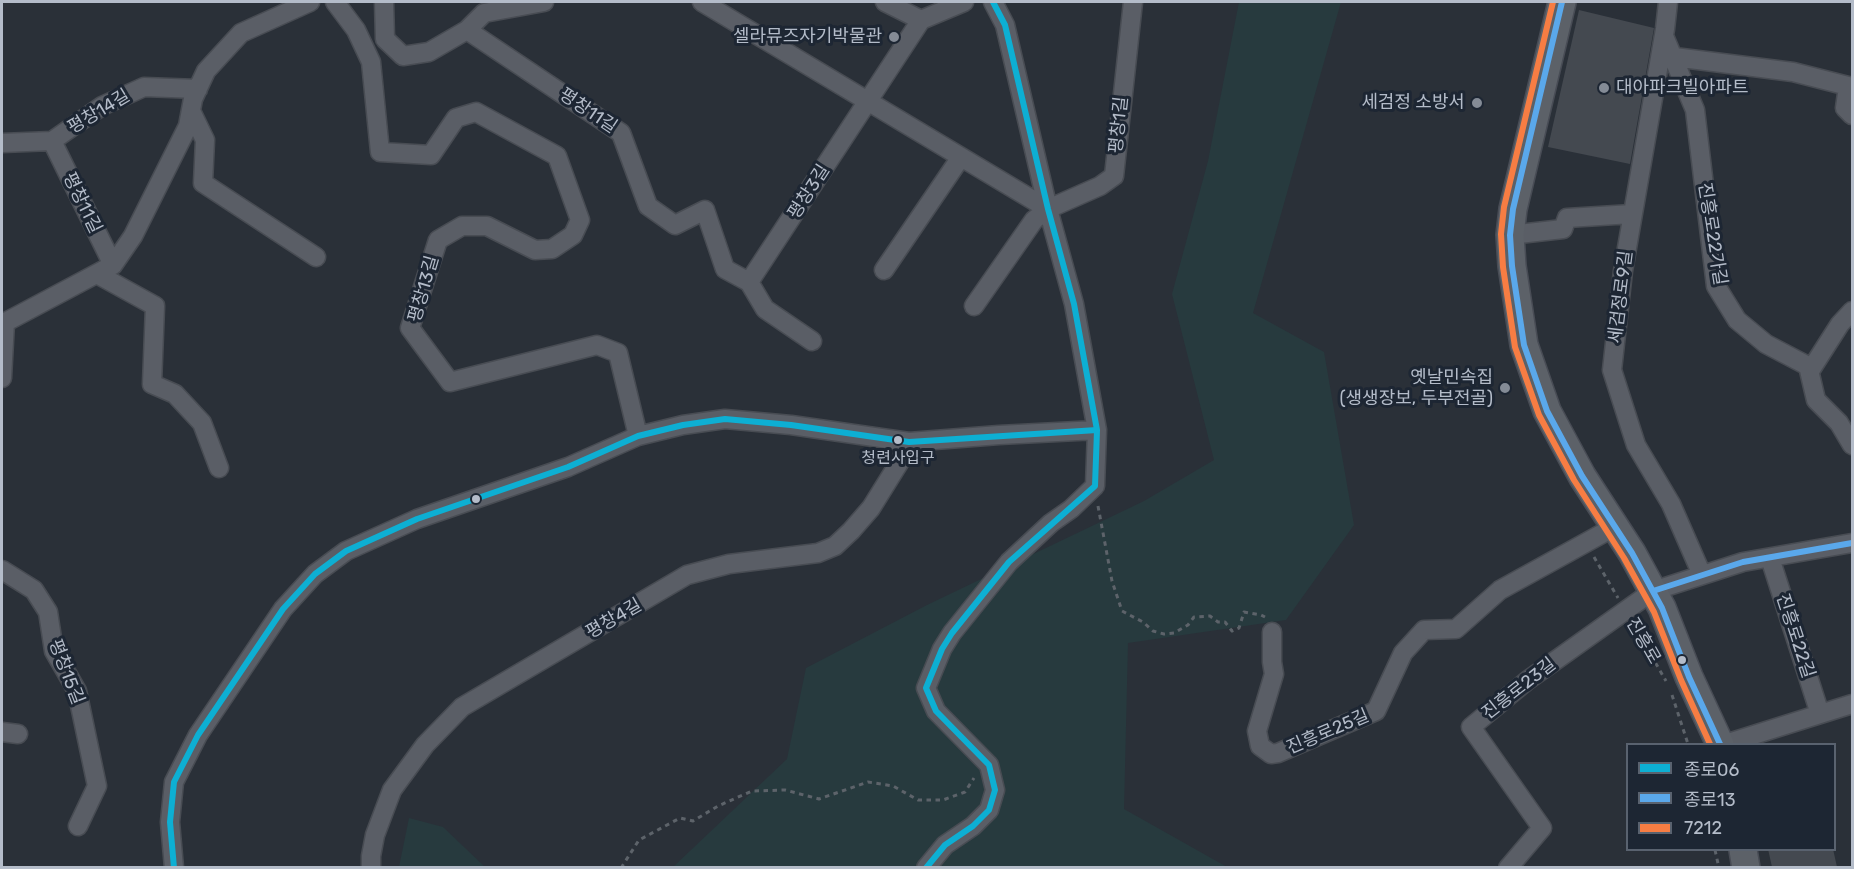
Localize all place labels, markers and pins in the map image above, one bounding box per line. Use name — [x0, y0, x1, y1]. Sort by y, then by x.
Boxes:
place label: 셀라뮤즈자기박물관 — [733, 26, 882, 48]
marker: 셀라뮤즈자기박물관 — [887, 30, 901, 44]
place label: 대아파크빌아파트 — [1616, 77, 1748, 99]
marker: 대아파크빌아파트 — [1597, 81, 1611, 95]
place label: 세검정 소방서 — [1361, 92, 1465, 114]
marker: 세검정 소방서 — [1470, 96, 1484, 110]
place label: 옛날민속집 (생생장보, 두부전골) — [1339, 367, 1493, 410]
marker: 옛날민속집 (생생장보, 두부전골) — [1498, 381, 1512, 395]
marker: 청련사입구 — [892, 434, 904, 446]
place label: 청련사입구 — [861, 448, 935, 468]
unlabelled marker — [470, 493, 482, 505]
unlabelled marker — [1676, 654, 1688, 666]

